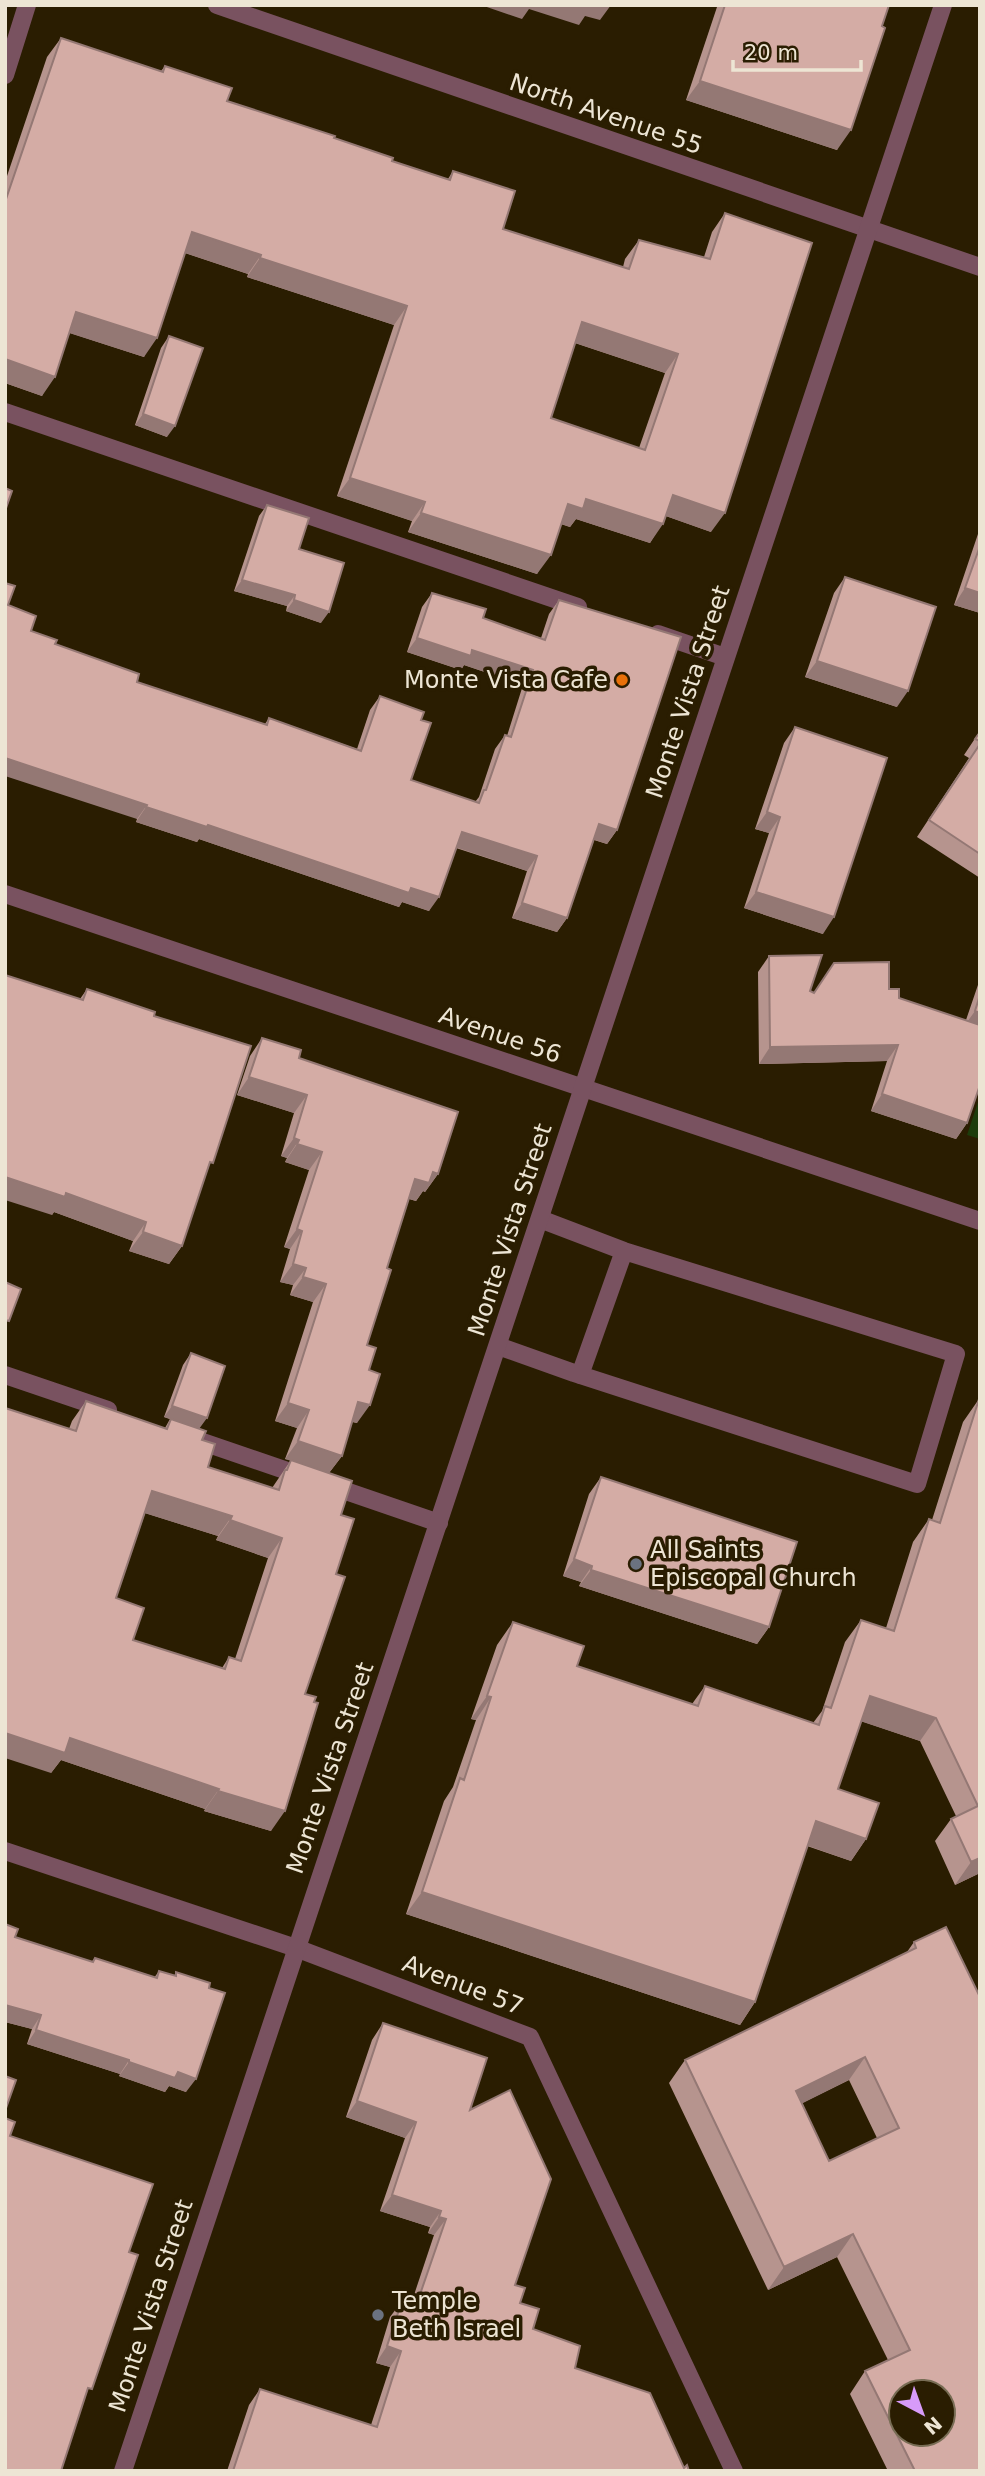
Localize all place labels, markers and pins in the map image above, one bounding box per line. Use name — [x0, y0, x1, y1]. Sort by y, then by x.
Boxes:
place label: Monte Vista Cafe — [404, 666, 608, 694]
marker: Monte Vista Cafe — [614, 672, 630, 688]
place label: All Saints Episcopal Church — [650, 1536, 857, 1592]
marker: All Saints Episcopal Church — [628, 1556, 644, 1572]
place label: Temple Beth Israel — [391, 2287, 521, 2343]
marker: Temple Beth Israel — [370, 2307, 386, 2323]

